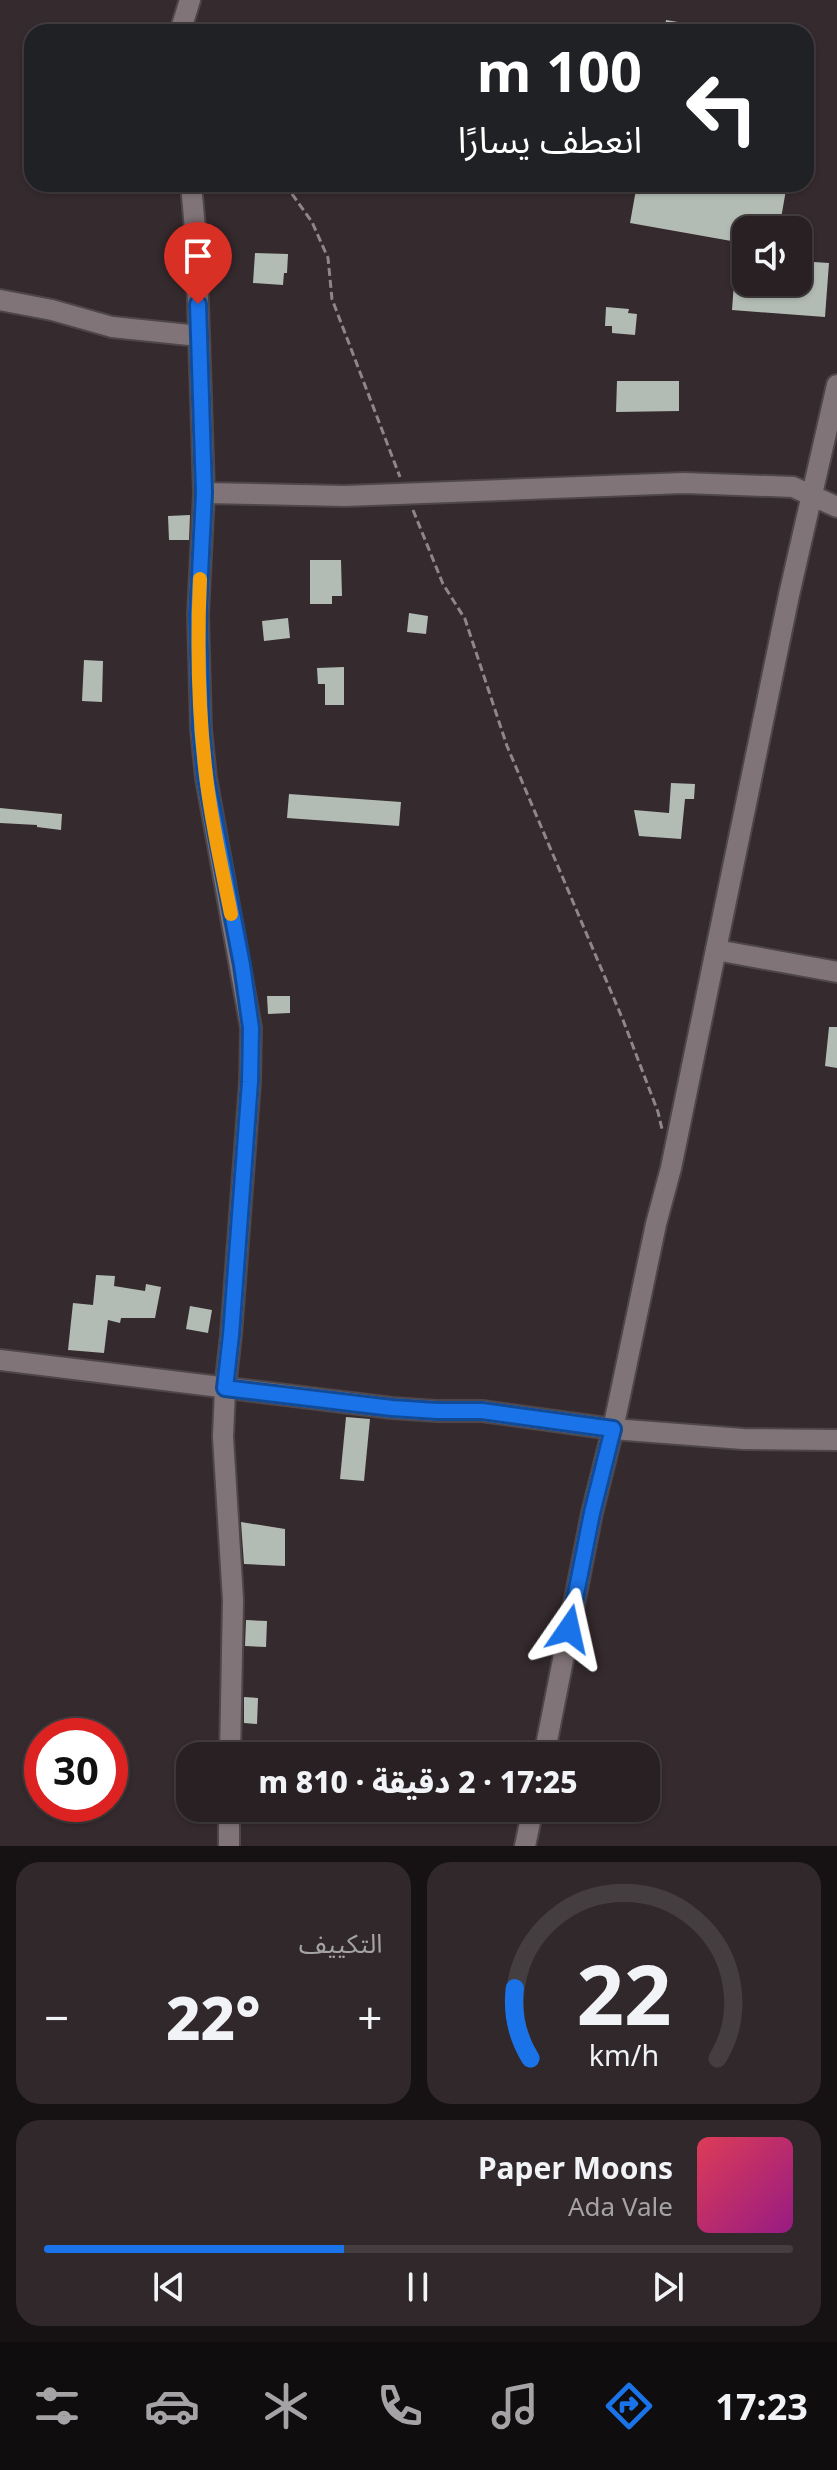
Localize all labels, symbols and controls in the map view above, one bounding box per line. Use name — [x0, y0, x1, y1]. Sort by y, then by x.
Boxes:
text: 100 m — [477, 32, 642, 108]
icon: left — [670, 56, 774, 160]
text: انعطف يسارًا — [458, 115, 642, 164]
map controls — [732, 216, 812, 296]
button: sound — [732, 216, 812, 296]
pin — [164, 222, 232, 304]
icon: arrive — [176, 234, 220, 278]
position arrow — [527, 1587, 611, 1671]
speed limit sign: 30 — [24, 1718, 128, 1822]
text: 17:25 · 2 دقيقة · 810 m — [258, 1761, 578, 1802]
text: التكييف — [299, 1925, 383, 1961]
text: 22 — [576, 1936, 671, 2049]
text: 22° — [166, 1976, 261, 2058]
text: − — [44, 1987, 69, 2047]
text: + — [357, 1987, 383, 2047]
text: km/h — [589, 2035, 659, 2074]
text: Paper Moons — [478, 2147, 673, 2188]
text: Ada Vale — [568, 2188, 673, 2224]
icon: previous — [147, 2265, 191, 2309]
icon: pause — [396, 2265, 440, 2309]
icon: next — [646, 2265, 690, 2309]
icon: filters — [29, 2378, 85, 2434]
icon: car — [144, 2378, 200, 2434]
icon: climate — [258, 2378, 314, 2434]
icon: phone — [372, 2378, 428, 2434]
icon: music — [487, 2378, 543, 2434]
icon: directions — [601, 2378, 657, 2434]
text: 17:23 — [715, 2382, 808, 2431]

